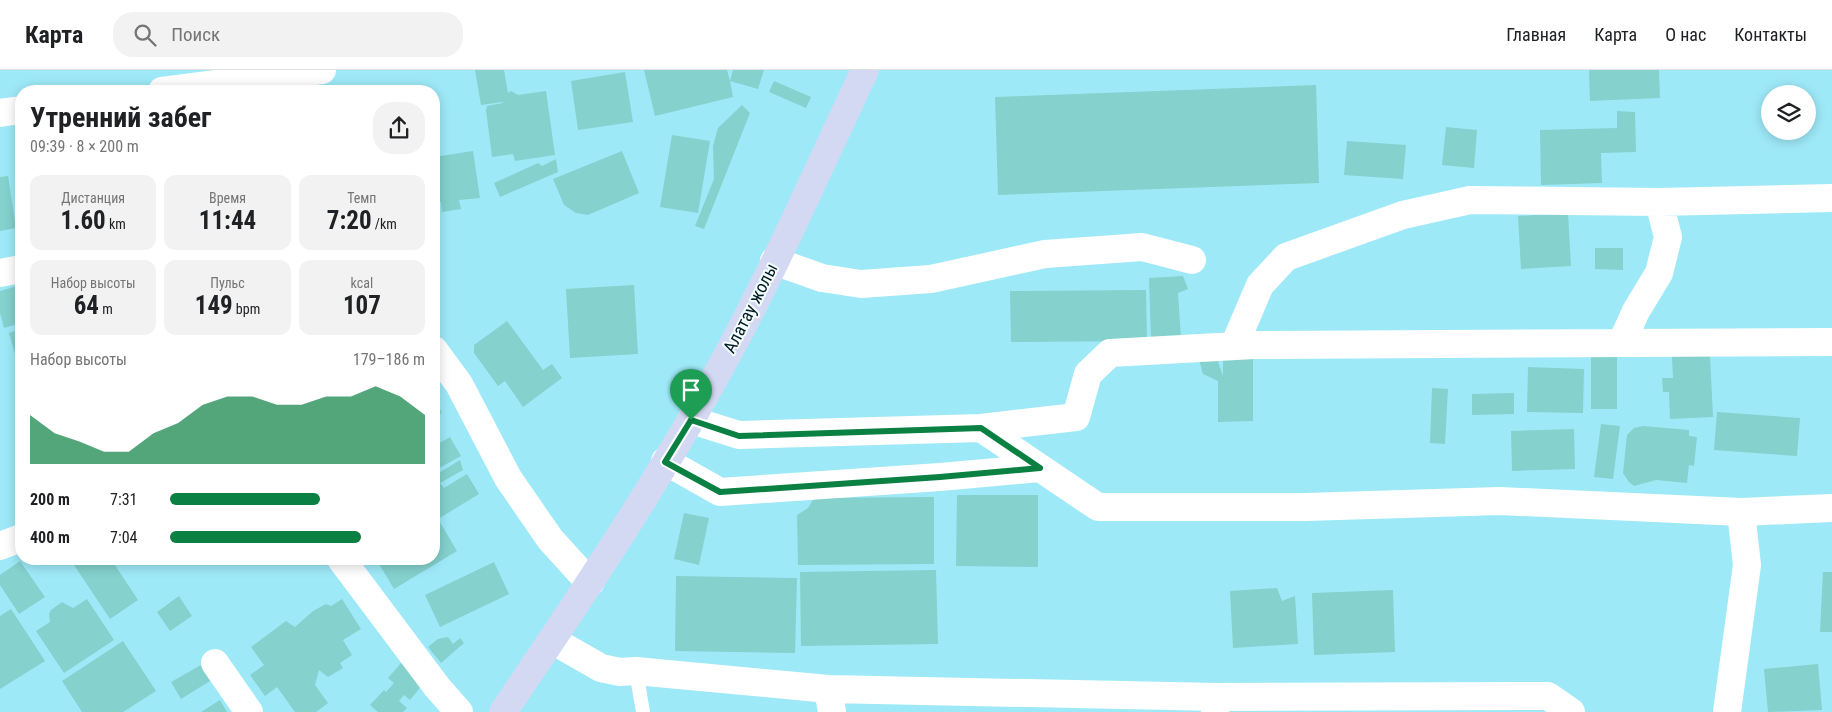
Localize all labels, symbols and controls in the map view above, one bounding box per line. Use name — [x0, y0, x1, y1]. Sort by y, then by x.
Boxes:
search box — [113, 12, 463, 57]
text: Карта — [25, 21, 83, 49]
icon: search — [131, 21, 159, 49]
text: Поиск — [171, 23, 220, 46]
text: Главная — [1506, 24, 1566, 45]
text: Карта — [1594, 24, 1637, 45]
text: О нас — [1665, 24, 1706, 45]
text: Контакты — [1734, 24, 1807, 45]
map controls — [1761, 85, 1816, 140]
button: layers — [1761, 85, 1816, 140]
text: Утренний забег — [30, 101, 211, 134]
button: share — [373, 102, 425, 154]
text: 09:39 · 8 × 200 m — [30, 137, 139, 156]
text: Дистанция — [61, 190, 125, 206]
text: Время — [209, 190, 246, 206]
text: Темп — [347, 190, 377, 206]
text: 1.60 — [61, 206, 106, 235]
text: 11:44 — [199, 206, 256, 235]
text: 7:20 — [327, 206, 372, 235]
text: km — [106, 216, 126, 232]
text: /km — [372, 216, 397, 232]
street label: Алатау жолы — [718, 260, 782, 356]
text: Набор высоты — [51, 275, 136, 291]
text: Пульс — [210, 275, 245, 291]
text: kcal — [351, 275, 373, 291]
text: 64 — [74, 291, 99, 320]
text: 149 — [195, 291, 233, 320]
text: 107 — [343, 291, 381, 320]
text: m — [99, 301, 113, 317]
text: bpm — [233, 301, 260, 317]
text: Набор высоты — [30, 350, 127, 369]
text: 179–186 m — [353, 350, 425, 369]
pin — [670, 369, 712, 420]
icon: arrive — [677, 376, 705, 404]
text: 200 m — [30, 490, 70, 509]
text: 7:31 — [110, 490, 137, 509]
text: 400 m — [30, 528, 70, 547]
text: 7:04 — [110, 528, 137, 547]

